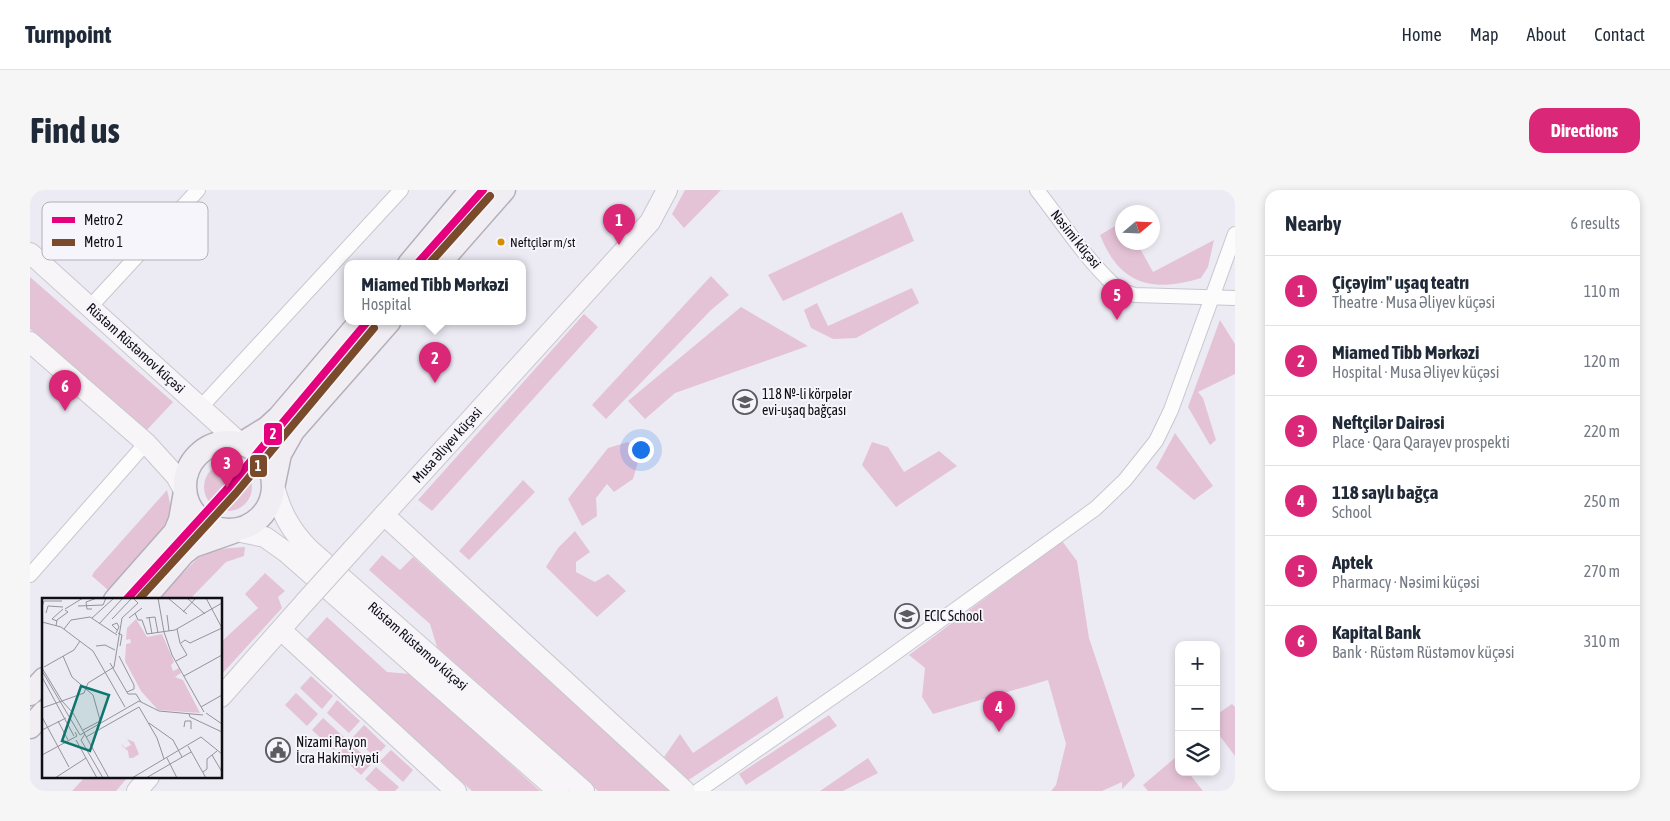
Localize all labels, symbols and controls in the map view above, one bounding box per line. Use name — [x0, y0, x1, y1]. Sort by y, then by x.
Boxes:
text: Turnpoint — [25, 21, 111, 48]
text: Home — [1402, 24, 1442, 45]
text: Map — [1470, 24, 1499, 45]
text: About — [1527, 24, 1566, 45]
text: Contact — [1594, 24, 1645, 45]
button: Directions — [1529, 108, 1640, 153]
text: Find us — [30, 110, 120, 150]
legend — [42, 202, 208, 260]
pin: 1 — [603, 204, 635, 245]
north arrow — [1115, 205, 1160, 250]
street label: Nəsimi küçəsi — [1048, 207, 1104, 271]
text: Nearby — [1285, 211, 1341, 235]
text: Metro 2 — [84, 212, 123, 228]
text: 6 results — [1570, 214, 1620, 232]
text: Metro 1 — [84, 234, 123, 250]
place label: Neftçilər m/st — [510, 235, 576, 250]
marker: Neftçilər m/st — [496, 237, 506, 247]
popup — [344, 260, 526, 325]
text: Çiçəyim" uşaq teatrı — [1332, 271, 1469, 293]
text: Miamed Tibb Mərkəzi — [361, 273, 509, 295]
pin: 5 — [1101, 279, 1133, 320]
text: 1 — [1297, 282, 1305, 300]
text: 110 m — [1584, 282, 1620, 300]
text: Theatre · Musa Əliyev küçəsi — [1332, 293, 1495, 311]
text: Hospital — [361, 295, 411, 313]
street label: Rüstəm Rüstəmov küçəsi — [84, 300, 188, 396]
text: Miamed Tibb Mərkəzi — [1332, 341, 1479, 363]
pin: 2 — [419, 342, 451, 383]
text: 2 — [1297, 352, 1305, 370]
text: 120 m — [1584, 352, 1620, 370]
text: Hospital · Musa Əliyev küçəsi — [1332, 363, 1499, 381]
pin: 6 — [49, 370, 81, 411]
place label: 118 №-li körpələr evi-uşaq bağçası — [762, 386, 853, 418]
school or university icon: 118 №-li körpələr evi-uşaq bağçası — [732, 389, 758, 415]
street label: Musa Əliyev küçəsi — [409, 404, 485, 486]
text: Neftçilər Dairəsi — [1332, 411, 1445, 433]
line badge: 2 — [263, 422, 283, 446]
text: 3 — [1297, 422, 1305, 440]
text: 220 m — [1584, 422, 1620, 440]
text: 2 — [270, 426, 277, 442]
text: Place · Qara Qarayev prospekti — [1332, 433, 1510, 451]
your location — [628, 437, 654, 463]
pin: 3 — [211, 447, 243, 488]
line badge: 1 — [249, 454, 268, 478]
text: 1 — [255, 458, 262, 474]
text: 118 saylı bağça — [1332, 481, 1438, 503]
text: 4 — [1297, 492, 1305, 510]
text: 250 m — [1584, 492, 1620, 510]
text: School — [1332, 503, 1372, 521]
text: Aptek — [1332, 551, 1373, 573]
text: 5 — [1297, 562, 1305, 580]
text: 270 m — [1584, 562, 1620, 580]
text: Pharmacy · Nəsimi küçəsi — [1332, 573, 1480, 591]
inset map — [42, 598, 222, 778]
street label: Rüstəm Rüstəmov küçəsi — [365, 598, 471, 694]
school or university icon: ECIC School — [894, 603, 920, 629]
place label: ECIC School — [924, 608, 983, 624]
text: Kapital Bank — [1332, 621, 1421, 643]
text: 6 — [1297, 632, 1305, 650]
text: 310 m — [1584, 632, 1620, 650]
map controls — [1175, 641, 1220, 776]
button: + — [1175, 641, 1220, 686]
text: Bank · Rüstəm Rüstəmov küçəsi — [1332, 643, 1514, 661]
button: − — [1175, 686, 1220, 731]
pin: 4 — [983, 691, 1015, 732]
button: layers — [1175, 731, 1220, 776]
place label: Nizami Rayon İcra Hakimiyyəti — [296, 734, 379, 766]
public building icon: Nizami Rayon İcra Hakimiyyəti — [265, 737, 291, 763]

